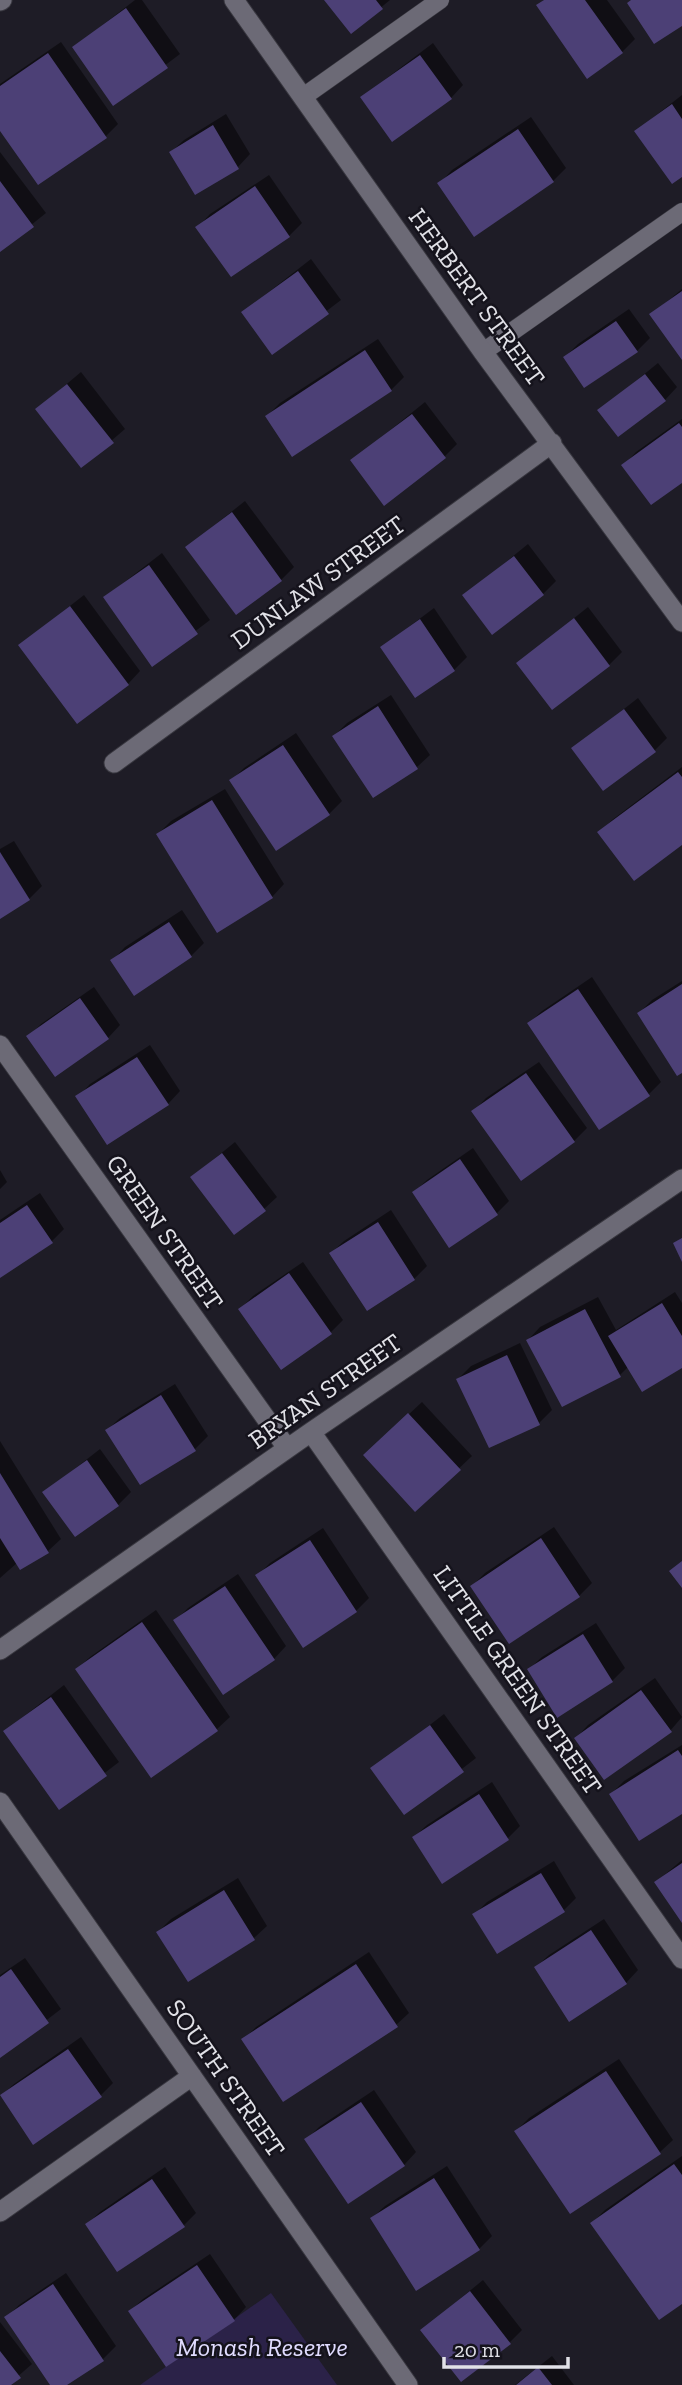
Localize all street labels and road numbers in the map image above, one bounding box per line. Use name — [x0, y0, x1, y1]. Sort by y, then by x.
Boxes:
street label: HERBERT STREET — [402, 202, 552, 392]
street label: DUNLAW STREET — [225, 508, 411, 656]
street label: GREEN STREET — [100, 1148, 230, 1316]
street label: BRYAN STREET — [242, 1326, 408, 1456]
street label: LITTLE GREEN STREET — [427, 1559, 609, 1801]
street label: SOUTH STREET — [160, 1993, 292, 2163]

